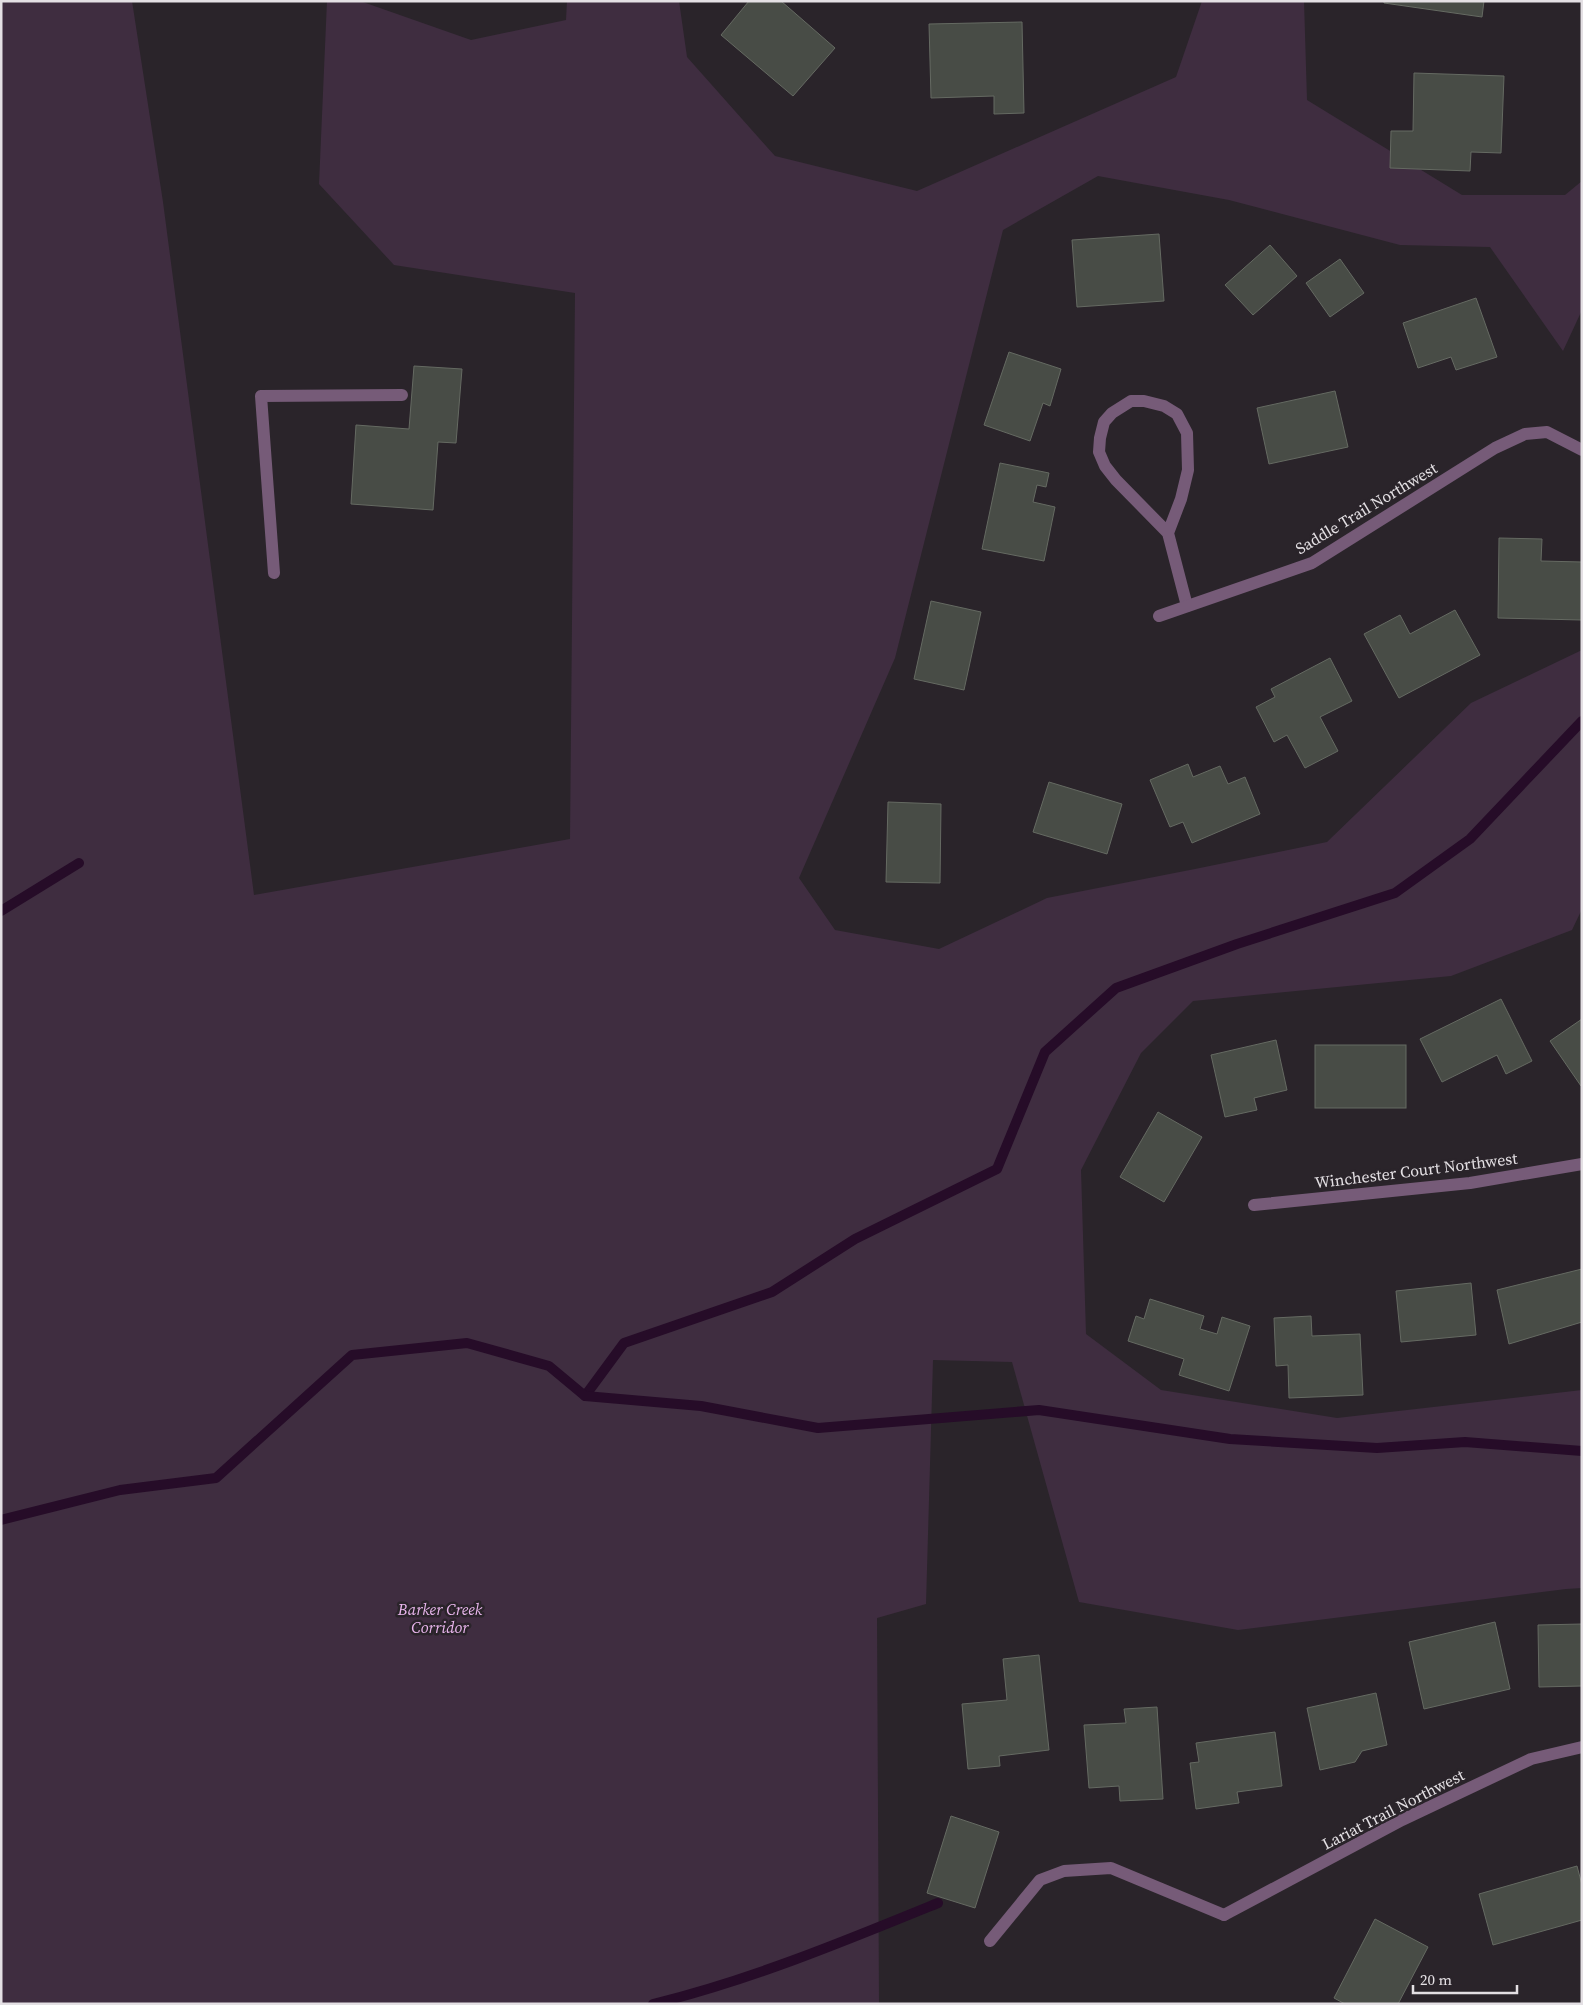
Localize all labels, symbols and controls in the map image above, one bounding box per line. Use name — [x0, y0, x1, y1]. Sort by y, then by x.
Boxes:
street label: Saddle Trail Northwest — [1291, 456, 1442, 559]
street label: Winchester Court Northwest — [1314, 1147, 1519, 1193]
park label: Barker Creek Corridor — [397, 1598, 483, 1638]
street label: Lariat Trail Northwest — [1318, 1763, 1469, 1854]
scale bar — [1413, 1962, 1517, 1994]
text: 20 m — [1420, 1969, 1452, 1990]

